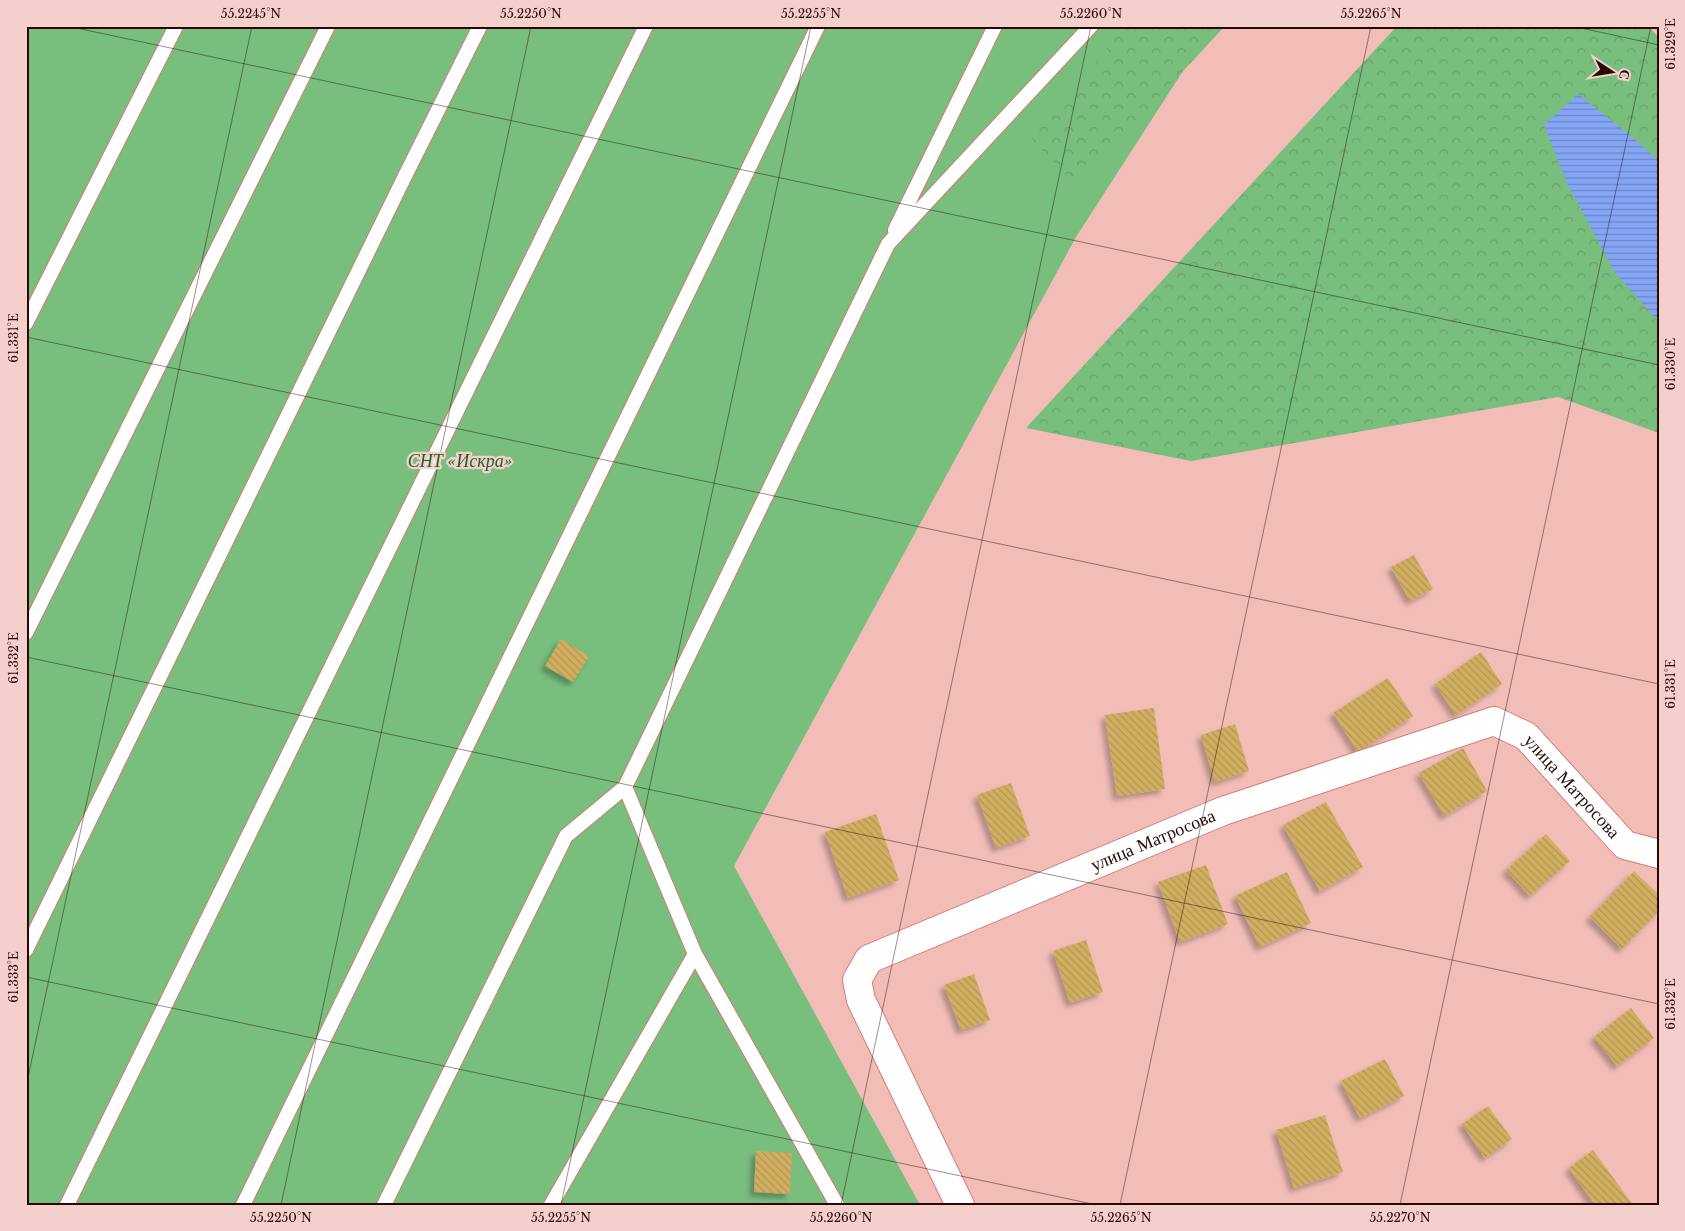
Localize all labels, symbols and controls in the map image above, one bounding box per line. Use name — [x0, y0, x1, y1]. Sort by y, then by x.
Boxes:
text: 55.2245°N — [221, 6, 281, 21]
text: 55.2250°N — [500, 6, 562, 21]
text: 55.2255°N — [781, 6, 841, 21]
text: 55.2260°N — [1060, 6, 1123, 21]
text: 55.2265°N — [1341, 6, 1402, 21]
text: 61.329°E — [1663, 18, 1678, 70]
north arrow — [1588, 48, 1638, 98]
text: С — [1615, 68, 1635, 82]
text: 61.331°E — [6, 313, 21, 363]
text: 61.330°E — [1663, 337, 1678, 390]
park label: СНТ «Искра» — [408, 450, 512, 472]
text: 61.332°E — [6, 632, 21, 684]
text: 61.331°E — [1663, 659, 1678, 709]
street label: улица Матросова — [1519, 730, 1625, 843]
street label: улица Матросова — [1087, 804, 1219, 876]
text: 61.333°E — [6, 951, 21, 1003]
text: 61.332°E — [1663, 978, 1678, 1030]
text: 55.2250°N — [250, 1210, 312, 1225]
text: 55.2255°N — [531, 1210, 591, 1225]
text: 55.2260°N — [810, 1210, 873, 1225]
text: 55.2265°N — [1091, 1210, 1152, 1225]
text: 55.2270°N — [1369, 1210, 1431, 1225]

